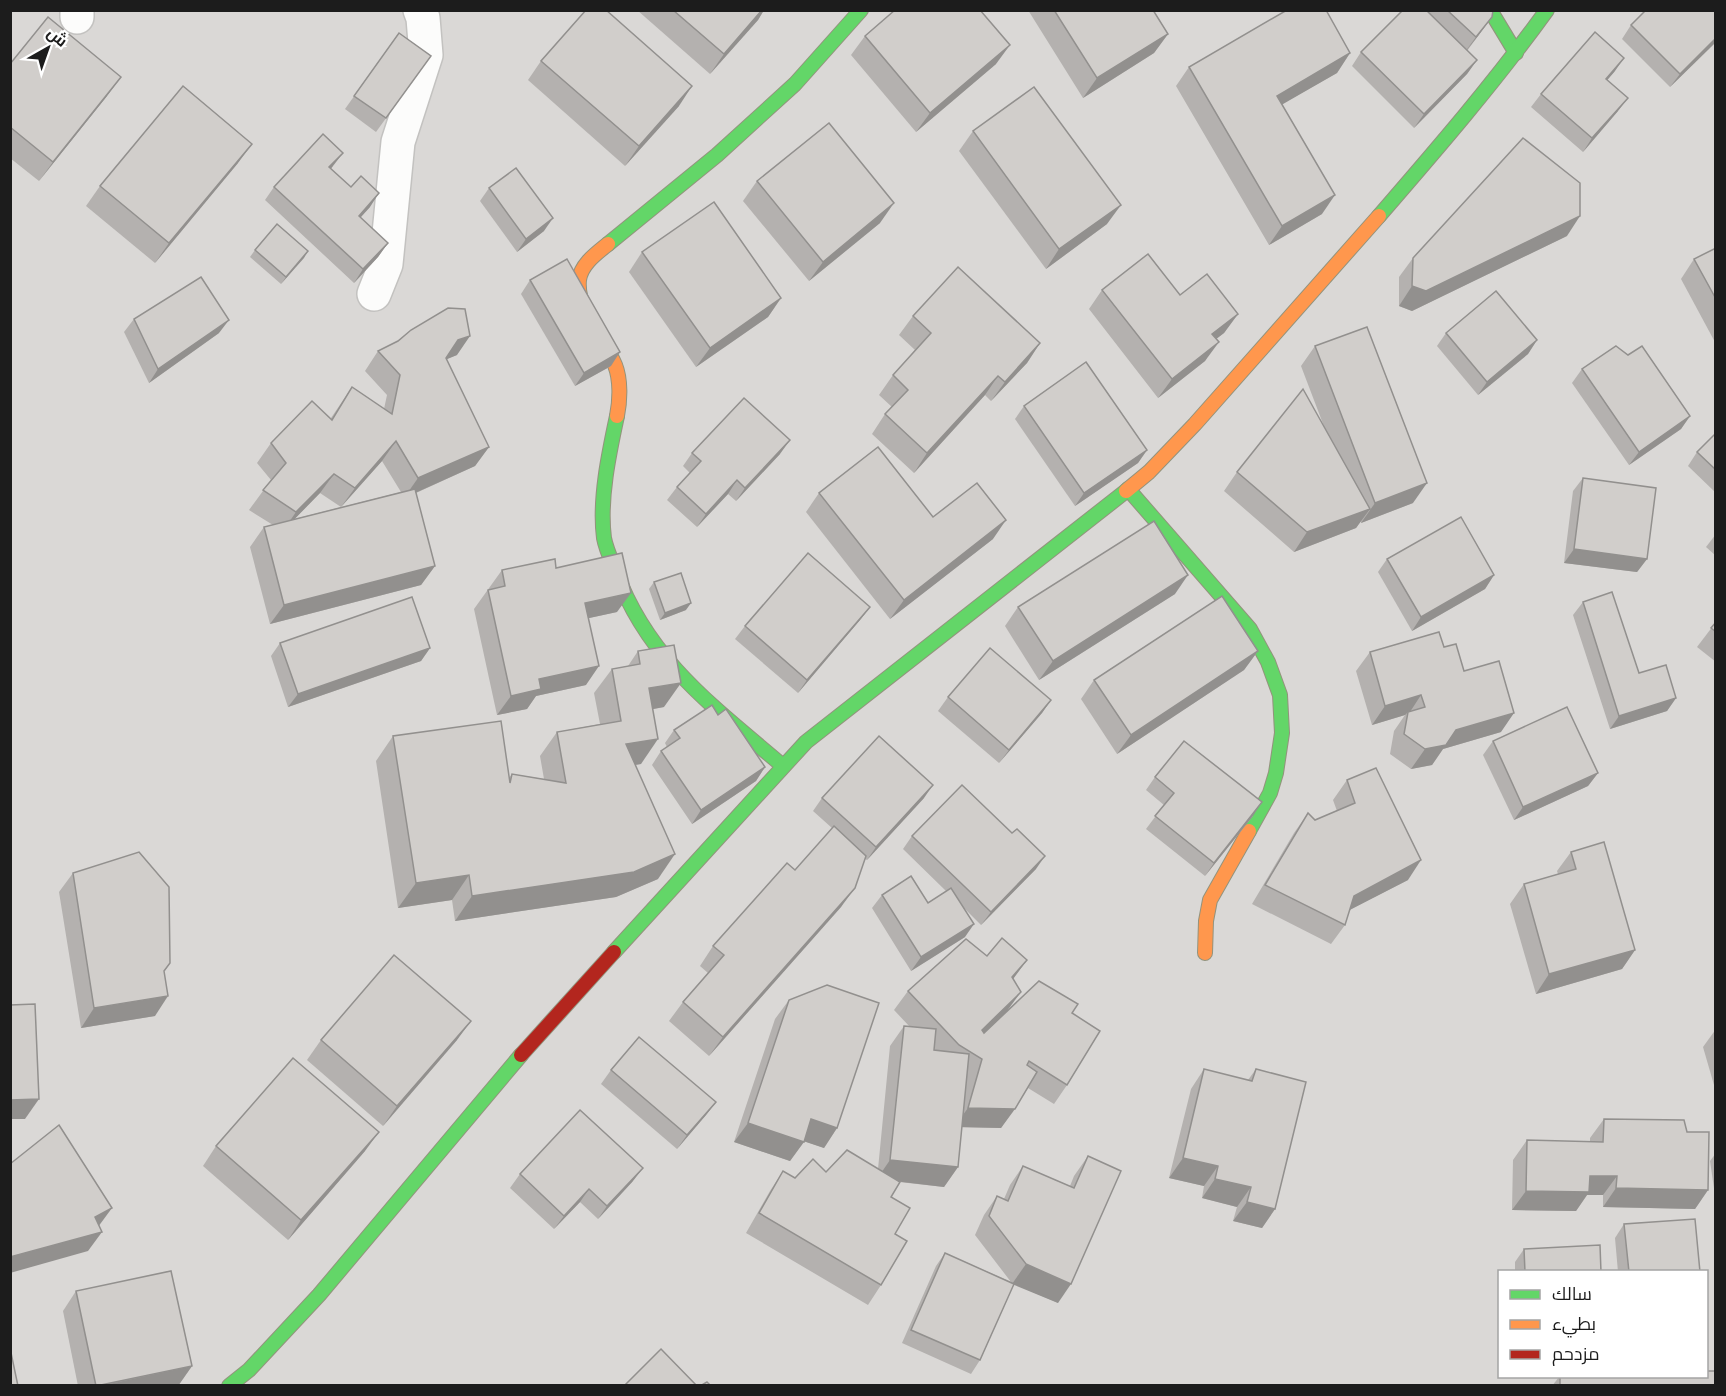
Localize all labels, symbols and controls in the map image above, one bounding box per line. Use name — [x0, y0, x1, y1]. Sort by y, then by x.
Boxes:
north arrow — [18, 18, 78, 78]
text: ش — [43, 23, 71, 51]
legend — [1498, 1270, 1708, 1378]
text: سالك — [1552, 1283, 1592, 1304]
text: بطيء — [1552, 1313, 1596, 1338]
text: مزدحم — [1552, 1343, 1600, 1366]

